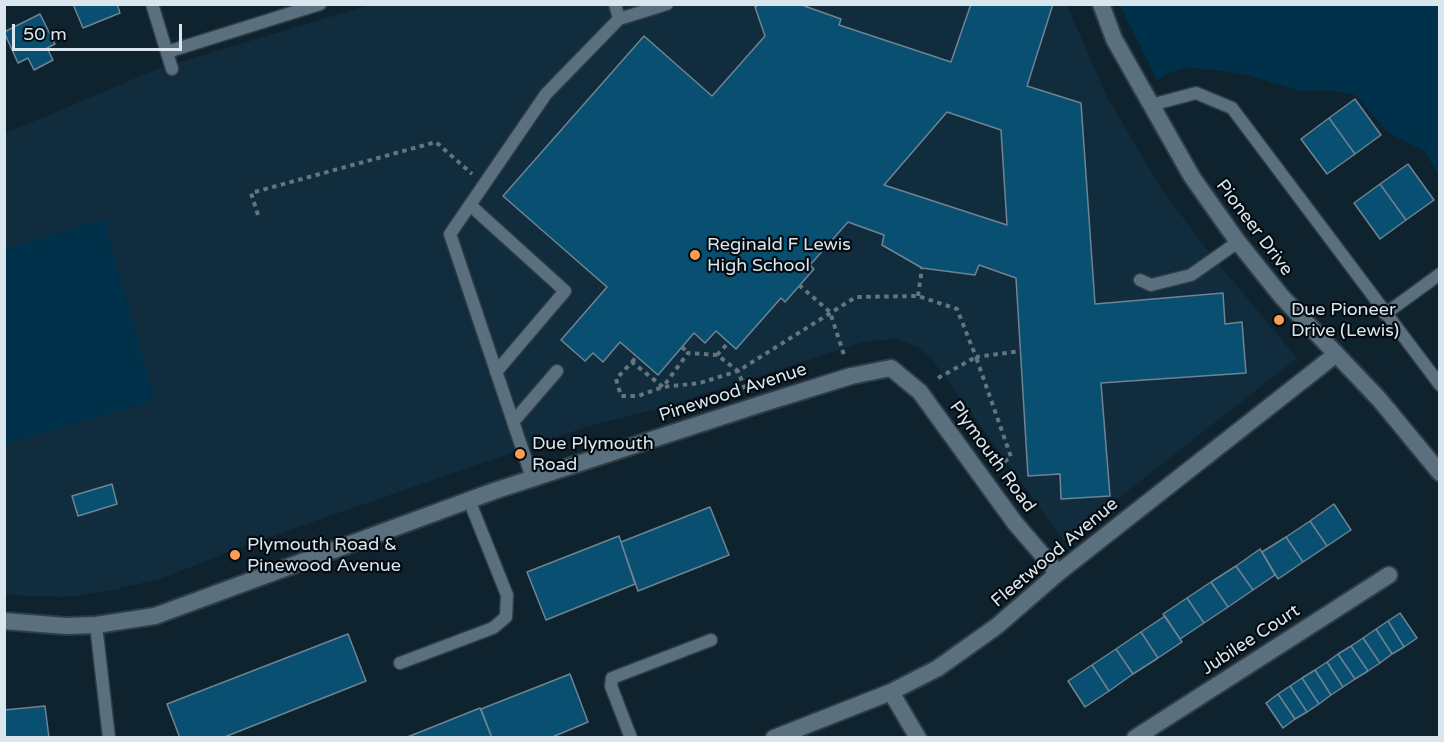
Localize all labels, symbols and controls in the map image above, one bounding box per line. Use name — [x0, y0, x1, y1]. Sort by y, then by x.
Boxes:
scale bar — [15, 12, 184, 50]
text: 50 m — [23, 23, 67, 45]
street label: Pioneer Drive — [1211, 176, 1297, 280]
place label: Reginald F Lewis High School — [707, 234, 851, 276]
marker: Reginald F Lewis High School — [688, 248, 702, 262]
place label: Due Pioneer Drive (Lewis) — [1291, 299, 1399, 342]
marker: Due Pioneer Drive (Lewis) — [1272, 313, 1286, 327]
street label: Pinewood Avenue — [656, 359, 810, 427]
street label: Plymouth Road — [944, 397, 1040, 517]
place label: Due Plymouth Road — [532, 433, 654, 476]
marker: Due Plymouth Road — [513, 447, 527, 461]
street label: Fleetwood Avenue — [987, 494, 1123, 612]
place label: Plymouth Road & Pinewood Avenue — [247, 534, 401, 576]
marker: Plymouth Road & Pinewood Avenue — [228, 548, 242, 562]
street label: Jubilee Court — [1198, 600, 1304, 680]

